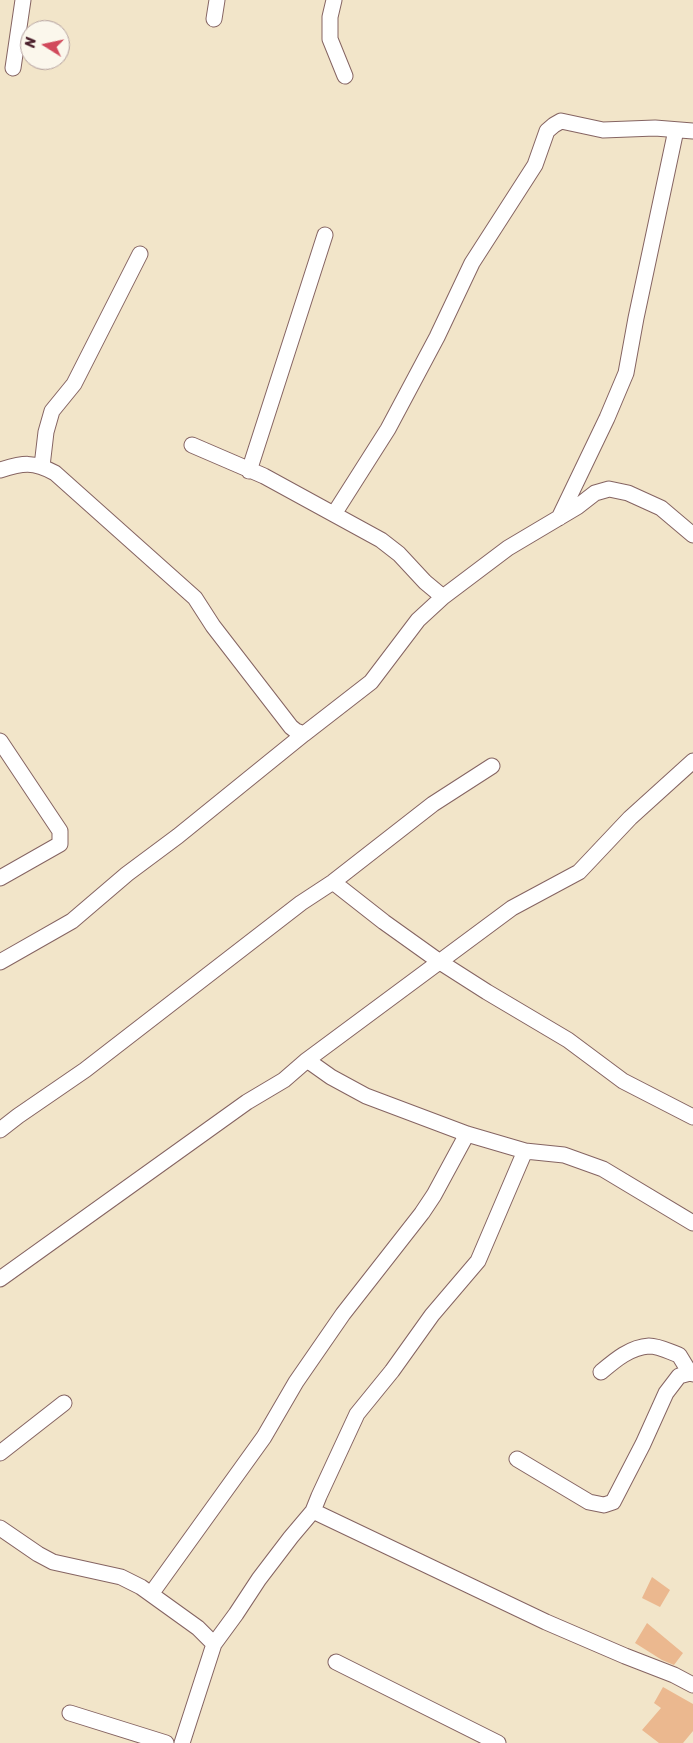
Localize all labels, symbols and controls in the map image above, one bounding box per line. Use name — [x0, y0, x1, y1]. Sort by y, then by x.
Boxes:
north arrow — [20, 20, 70, 70]
text: N — [18, 36, 44, 49]

